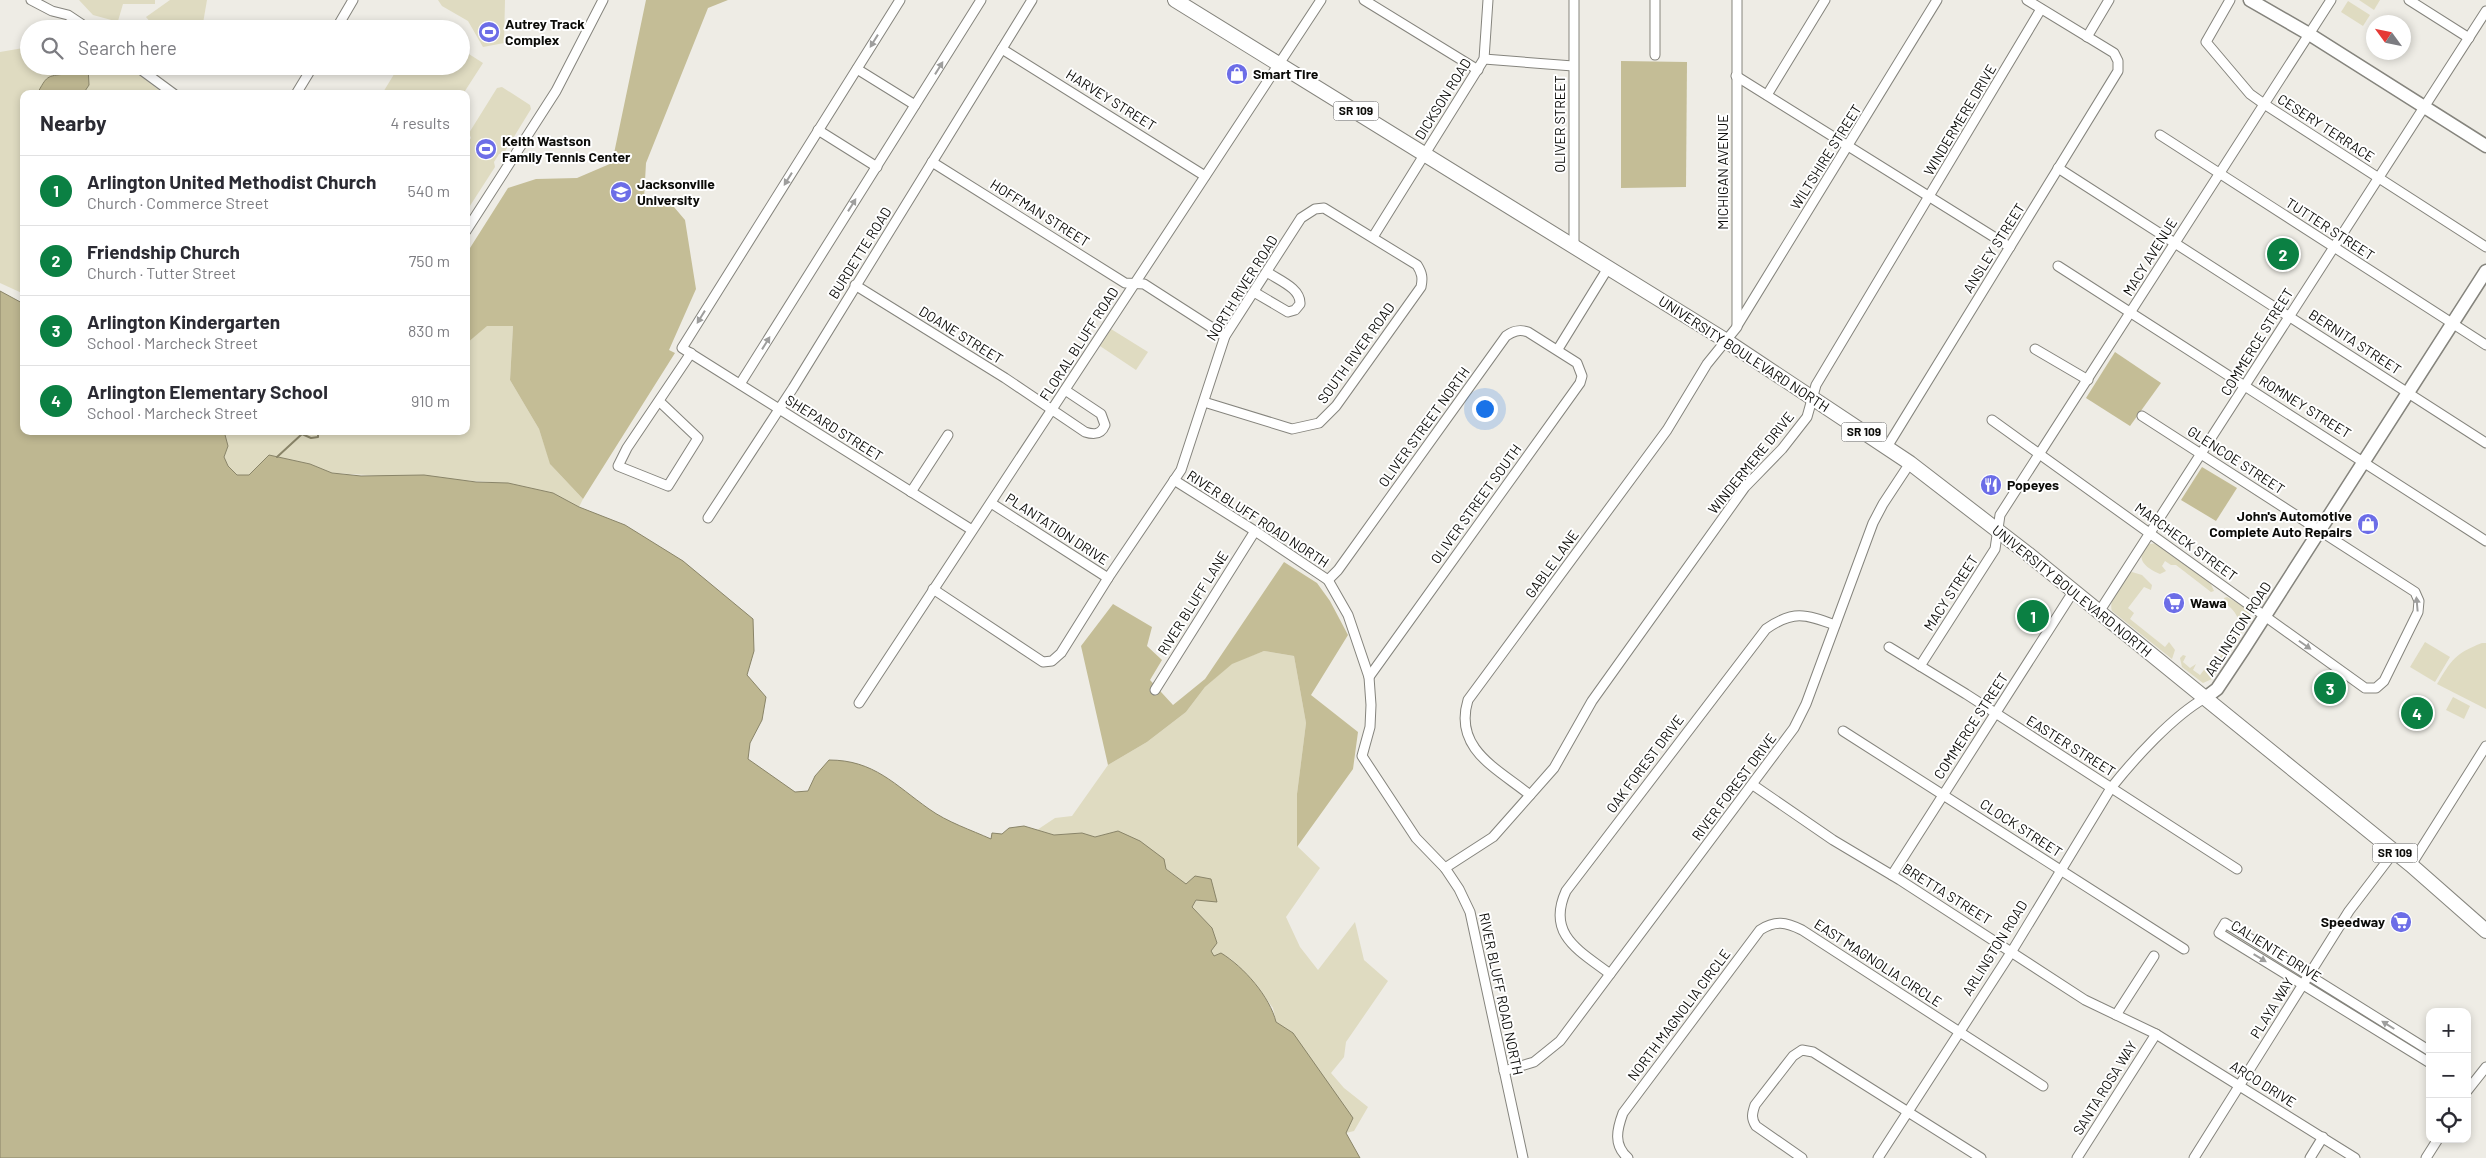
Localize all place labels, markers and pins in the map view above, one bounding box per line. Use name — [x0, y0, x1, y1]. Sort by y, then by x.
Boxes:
place label: Autrey Track Complex — [505, 15, 585, 48]
sports icon: Autrey Track Complex — [477, 20, 501, 44]
shop icon: Smart Tire — [1225, 62, 1249, 86]
place label: Smart Tire — [1253, 65, 1319, 82]
place label: Keith Wastson Family Tennis Center — [502, 132, 631, 165]
sports icon: Keith Wastson Family Tennis Center — [474, 137, 498, 161]
place label: Jacksonville University — [637, 175, 715, 208]
school or university icon: Jacksonville University — [609, 180, 633, 204]
pin: 2 — [2267, 235, 2299, 273]
restaurant icon: Popeyes — [1979, 473, 2003, 497]
place label: Popeyes — [2007, 476, 2059, 493]
place label: John's Automotive Complete Auto Repairs — [2209, 507, 2352, 540]
shop icon: John's Automotive Complete Auto Repairs — [2356, 512, 2380, 536]
supermarket icon: Wawa — [2162, 591, 2186, 615]
place label: Wawa — [2190, 594, 2227, 611]
pin: 1 — [2017, 597, 2049, 635]
pin: 3 — [2314, 669, 2346, 707]
pin: 4 — [2401, 694, 2433, 732]
supermarket icon: Speedway — [2389, 910, 2413, 934]
place label: Speedway — [2321, 913, 2385, 930]

